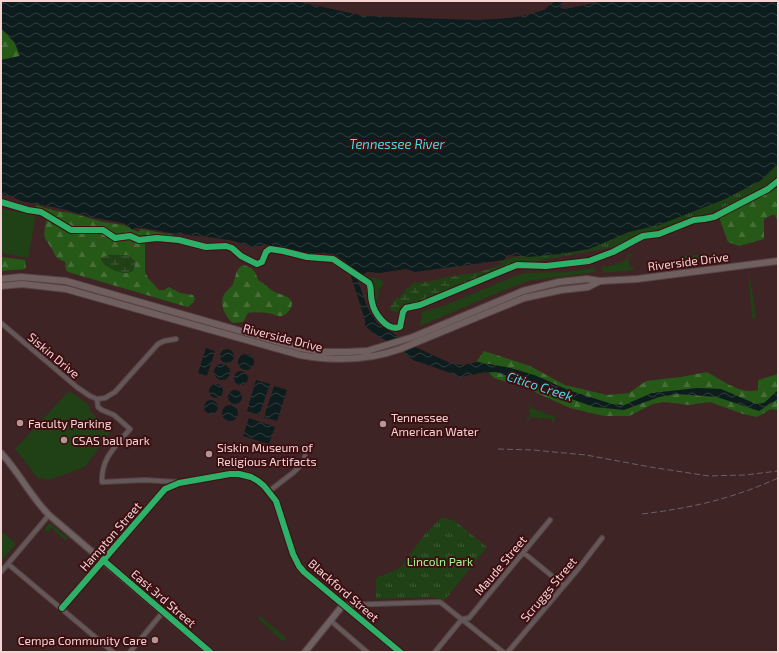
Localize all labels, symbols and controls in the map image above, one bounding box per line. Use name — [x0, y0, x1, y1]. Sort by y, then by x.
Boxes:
water label: Tennessee River — [349, 136, 446, 152]
street label: Riverside Drive — [647, 249, 729, 273]
street label: Riverside Drive — [242, 320, 324, 354]
street label: Siskin Drive — [25, 329, 83, 381]
water label: Citico Creek — [505, 368, 575, 404]
place label: Tennessee American Water — [391, 410, 479, 438]
place label: Faculty Parking — [28, 416, 112, 430]
marker: Faculty Parking — [15, 418, 25, 428]
marker: Tennessee American Water — [378, 419, 388, 429]
place label: CSAS ball park — [72, 433, 150, 447]
marker: CSAS ball park — [59, 435, 69, 445]
place label: Siskin Museum of Religious Artifacts — [217, 440, 317, 468]
marker: Siskin Museum of Religious Artifacts — [204, 449, 214, 459]
street label: Hampton Street — [76, 498, 144, 573]
street label: Maude Street — [471, 532, 529, 598]
park label: Lincoln Park — [407, 554, 473, 568]
street label: Scruggs Street — [517, 554, 579, 624]
street label: Blackford Street — [306, 556, 382, 625]
street label: East 3rd Street — [129, 566, 199, 630]
place label: Cempa Community Care — [18, 633, 147, 647]
marker: Cempa Community Care — [150, 635, 160, 645]

